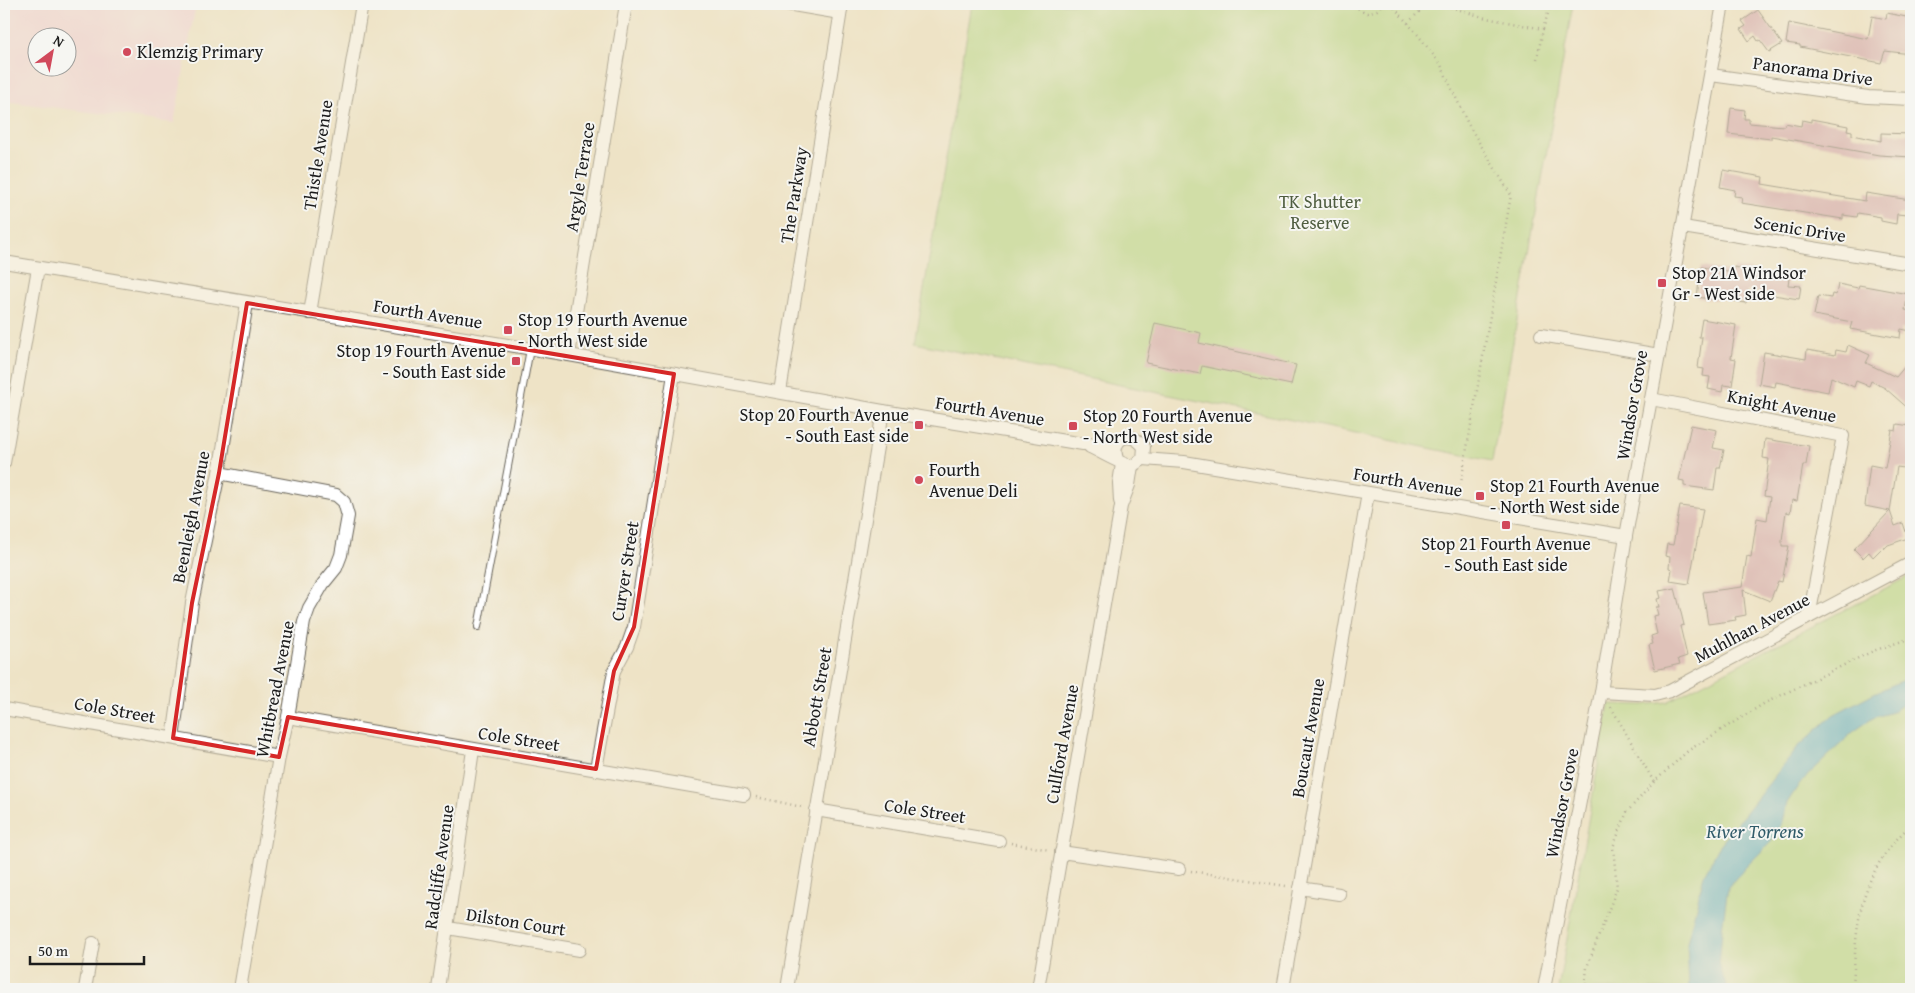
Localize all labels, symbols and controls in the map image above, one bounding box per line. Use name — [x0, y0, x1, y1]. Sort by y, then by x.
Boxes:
north arrow — [28, 28, 78, 78]
text: N — [50, 30, 69, 52]
place label: Klemzig Primary — [137, 38, 263, 65]
marker: Klemzig Primary — [121, 46, 133, 58]
street label: Panorama Drive — [1751, 49, 1875, 92]
street label: Thistle Avenue — [295, 98, 340, 212]
street label: Argyle Terrace — [557, 120, 602, 234]
street label: The Parkway — [773, 145, 814, 245]
park label: TK Shutter Reserve — [1279, 188, 1362, 236]
street label: Scenic Drive — [1752, 208, 1848, 249]
place label: Stop 21A Windsor Gr - West side — [1672, 259, 1807, 307]
marker: Stop 21A Windsor Gr - West side — [1656, 277, 1668, 289]
street label: Fourth Avenue — [372, 292, 485, 335]
place label: Stop 19 Fourth Avenue - North West side — [518, 306, 687, 354]
marker: Stop 19 Fourth Avenue - North West side — [502, 324, 514, 336]
place label: Stop 19 Fourth Avenue - South East side — [337, 337, 506, 385]
street label: Windsor Grove — [1609, 348, 1654, 462]
marker: Stop 19 Fourth Avenue - South East side — [510, 355, 522, 367]
street label: Knight Avenue — [1725, 382, 1839, 429]
street label: Fourth Avenue — [934, 389, 1047, 432]
place label: Stop 20 Fourth Avenue - South East side — [740, 401, 909, 449]
place label: Stop 20 Fourth Avenue - North West side — [1083, 402, 1252, 450]
marker: Stop 20 Fourth Avenue - South East side — [913, 419, 925, 431]
marker: Stop 20 Fourth Avenue - North West side — [1067, 420, 1079, 432]
street label: Beenleigh Avenue — [164, 449, 217, 585]
place label: Fourth Avenue Deli — [929, 456, 1018, 504]
street label: Fourth Avenue — [1352, 460, 1465, 503]
place label: Stop 21 Fourth Avenue - North West side — [1490, 472, 1659, 520]
marker: Fourth Avenue Deli — [913, 474, 925, 486]
marker: Stop 21 Fourth Avenue - North West side — [1474, 490, 1486, 502]
street label: Curyer Street — [603, 518, 646, 623]
marker: Stop 21 Fourth Avenue - South East side — [1500, 519, 1512, 531]
place label: Stop 21 Fourth Avenue - South East side — [1421, 530, 1591, 578]
street label: Muhlhan Avenue — [1689, 586, 1814, 669]
street label: Whitbread Avenue — [248, 618, 301, 760]
street label: Abbott Street — [794, 644, 839, 749]
street label: Boucaut Avenue — [1284, 676, 1331, 800]
street label: Cullford Avenue — [1038, 682, 1085, 806]
street label: Cole Street — [72, 689, 158, 730]
street label: Cole Street — [476, 719, 562, 758]
street label: Windsor Grove — [1538, 746, 1585, 860]
street label: Cole Street — [882, 791, 968, 830]
street label: Radcliffe Avenue — [416, 803, 461, 931]
water label: River Torrens — [1705, 817, 1804, 845]
street label: Dilston Court — [464, 900, 568, 943]
scale bar — [30, 933, 144, 965]
text: 50 m — [38, 940, 69, 961]

